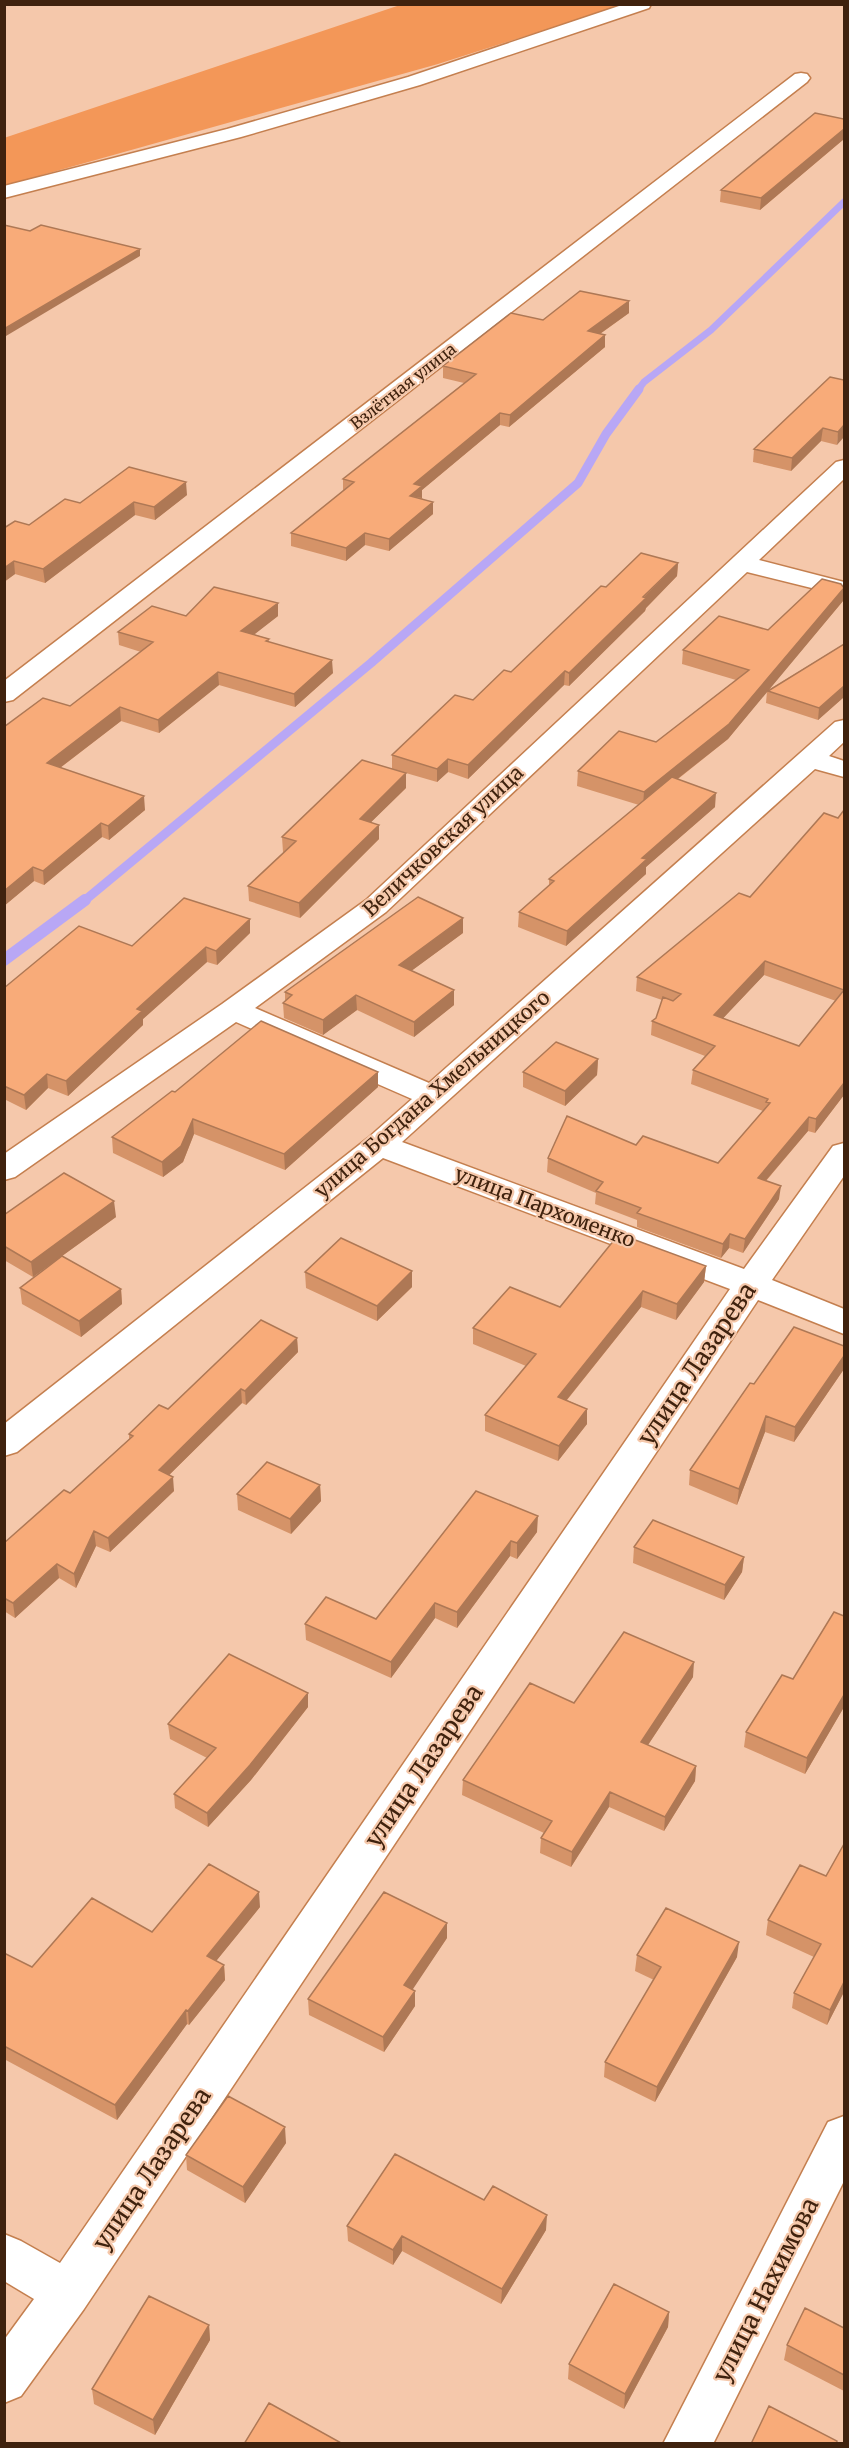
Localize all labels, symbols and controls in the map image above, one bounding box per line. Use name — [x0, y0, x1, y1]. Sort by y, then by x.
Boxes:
street label: Взлётная улица — [346, 338, 460, 433]
street label: Величковская улица — [357, 760, 528, 921]
street label: улица Богдана Хмельницкого — [309, 984, 555, 1203]
street label: улица Пархоменко — [451, 1161, 639, 1253]
street label: улица Лазарева — [631, 1276, 763, 1451]
street label: улица Лазарева — [358, 1678, 490, 1853]
street label: улица Лазарева — [86, 2081, 218, 2256]
street label: улица Нахимова — [706, 2192, 825, 2387]

